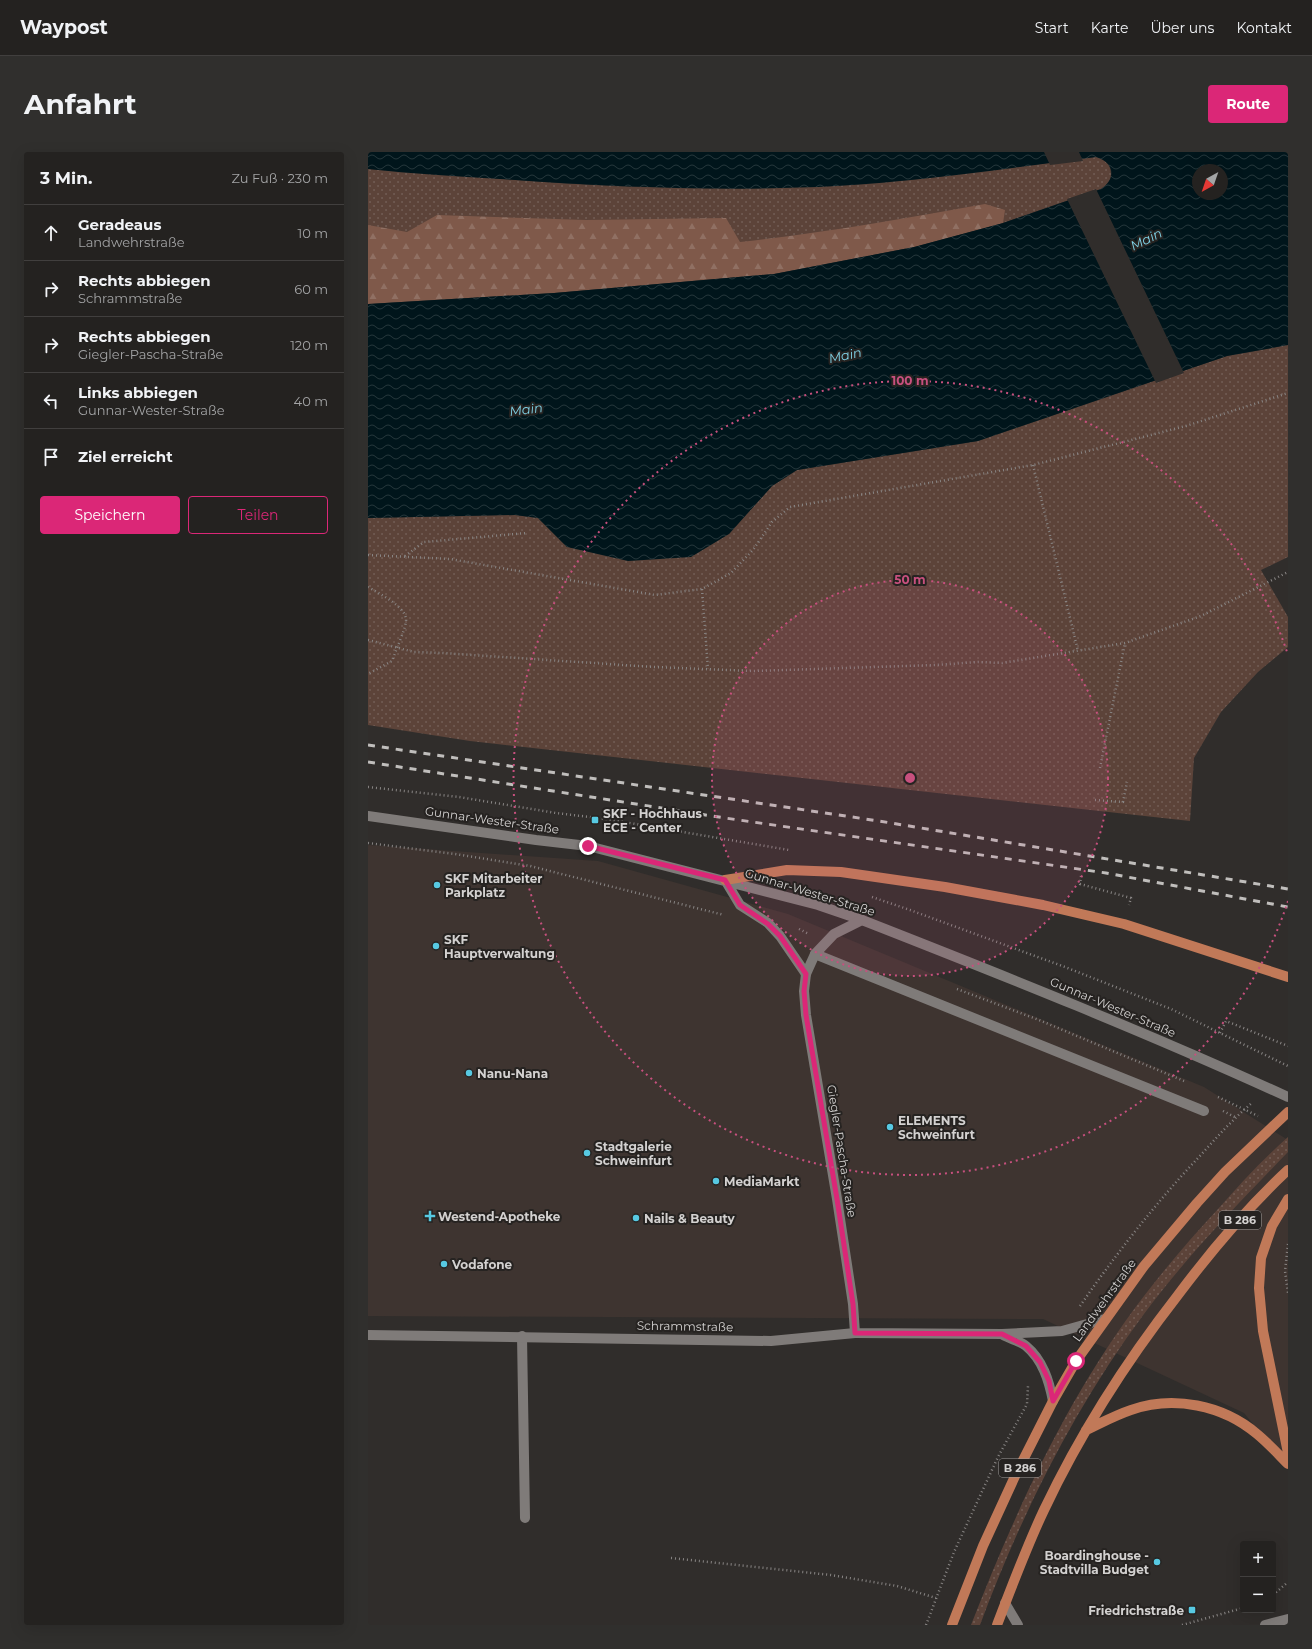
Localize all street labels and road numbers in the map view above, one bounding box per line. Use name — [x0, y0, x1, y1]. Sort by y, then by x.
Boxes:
street label: Gunnar-Wester-Straße — [424, 803, 560, 837]
street label: Gunnar-Wester-Straße — [743, 865, 877, 919]
street label: Gunnar-Wester-Straße — [1048, 974, 1178, 1040]
street label: Giegler-Pascha-Straße — [824, 1084, 860, 1218]
road number: B 286 — [1219, 1211, 1261, 1229]
street label: Landwehrstraße — [1069, 1256, 1139, 1344]
street label: Schrammstraße — [637, 1318, 733, 1334]
road number: B 286 — [999, 1459, 1041, 1477]

